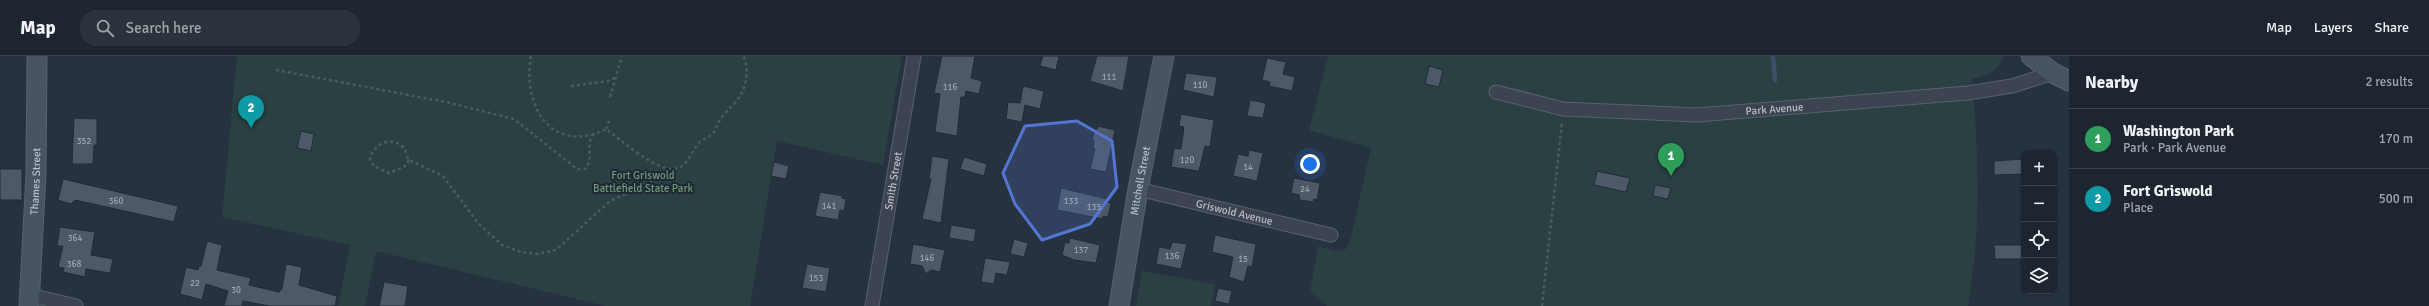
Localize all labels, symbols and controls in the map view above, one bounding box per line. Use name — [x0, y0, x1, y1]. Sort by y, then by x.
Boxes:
search box — [80, 10, 360, 46]
text: Map — [20, 16, 56, 40]
icon: search — [94, 17, 116, 39]
text: Search here — [126, 19, 201, 37]
text: Map — [2266, 19, 2292, 36]
text: Layers — [2314, 19, 2353, 36]
text: Share — [2375, 19, 2409, 36]
house number: 111 — [1102, 72, 1116, 83]
text: Nearby — [2085, 72, 2138, 93]
text: 2 results — [2365, 74, 2413, 90]
house number: 110 — [1193, 80, 1207, 91]
house number: 116 — [943, 82, 957, 93]
pin: 2 — [238, 95, 264, 128]
street label: Park Avenue — [1745, 100, 1804, 118]
text: Washington Park — [2123, 122, 2234, 140]
text: 1 — [2094, 131, 2102, 147]
text: 170 m — [2379, 131, 2413, 147]
house number: 352 — [77, 136, 91, 147]
text: Park · Park Avenue — [2123, 140, 2226, 156]
pin: 1 — [1658, 143, 1684, 176]
street label: Mitchell Street — [1128, 145, 1153, 216]
street label: Thames Street — [28, 147, 43, 215]
map controls — [2021, 150, 2057, 294]
button: + — [2021, 150, 2057, 186]
street label: Smith Street — [882, 151, 905, 211]
your location — [1300, 154, 1320, 174]
house number: 120 — [1180, 155, 1194, 166]
house number: 14 — [1243, 162, 1253, 173]
park label: Fort Griswold Battlefield State Park — [593, 169, 693, 195]
text: Fort Griswold — [2123, 182, 2213, 200]
house number: 24 — [1300, 184, 1310, 195]
button: − — [2021, 186, 2057, 222]
text: 2 — [2094, 191, 2102, 207]
text: 500 m — [2379, 191, 2413, 207]
house number: 360 — [109, 196, 123, 207]
house number: 133 — [1064, 196, 1078, 207]
street label: Griswold Avenue — [1194, 197, 1274, 228]
text: Place — [2123, 200, 2153, 216]
house number: 141 — [822, 201, 836, 212]
house number: 135 — [1087, 202, 1101, 213]
button: locate — [2021, 222, 2057, 258]
house number: 364 — [68, 233, 82, 244]
house number: 137 — [1074, 245, 1088, 256]
house number: 136 — [1165, 251, 1179, 262]
house number: 146 — [920, 253, 934, 264]
house number: 15 — [1238, 254, 1248, 265]
button: layers — [2021, 258, 2057, 294]
house number: 368 — [67, 259, 81, 270]
house number: 153 — [809, 273, 823, 284]
house number: 22 — [190, 278, 200, 289]
house number: 30 — [231, 285, 241, 296]

